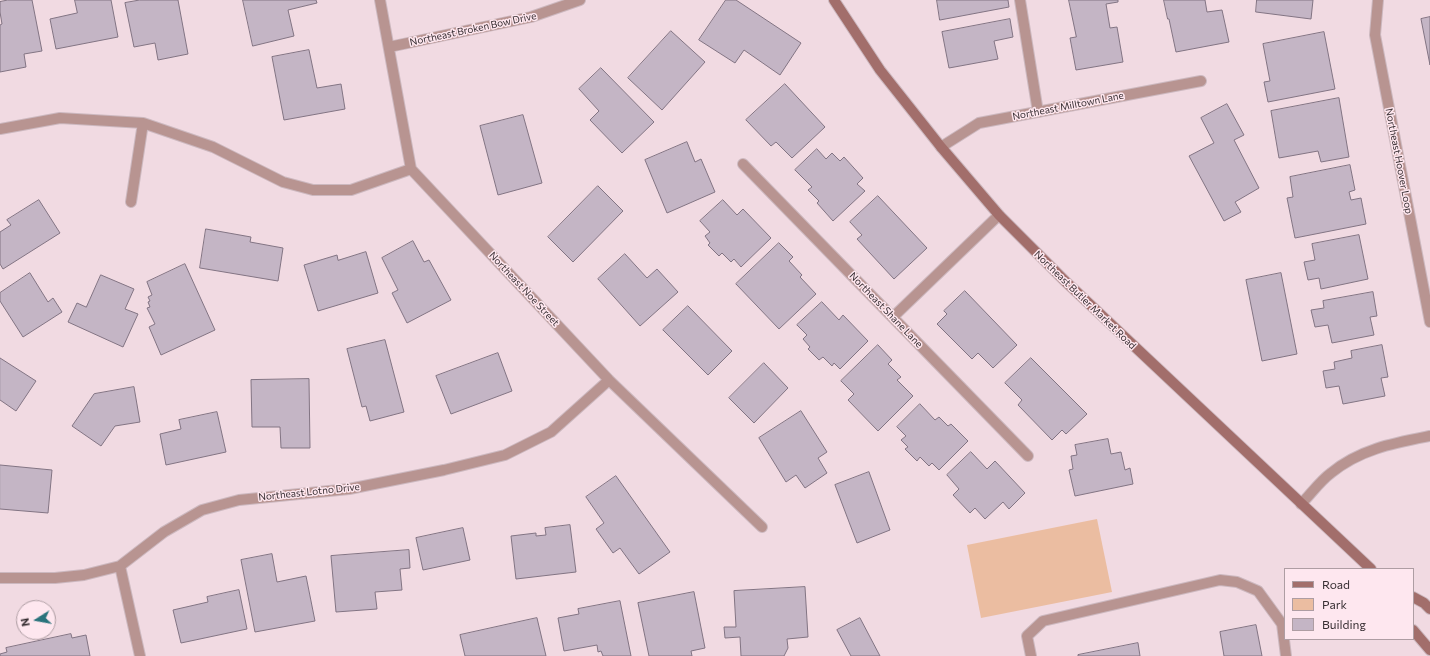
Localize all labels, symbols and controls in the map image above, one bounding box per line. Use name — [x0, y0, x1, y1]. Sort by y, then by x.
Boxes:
street label: Northeast Broken Bow Drive — [409, 10, 537, 48]
street label: Northeast Milltown Lane — [1011, 89, 1125, 123]
street label: Northeast Hoover Loop — [1383, 107, 1415, 215]
street label: Northeast Butler Market Road — [1032, 248, 1138, 352]
street label: Northeast Noe Street — [486, 249, 562, 329]
street label: Northeast Shane Lane — [847, 270, 925, 350]
street label: Northeast Lotno Drive — [258, 481, 360, 503]
legend — [1284, 568, 1414, 640]
text: Road — [1322, 577, 1350, 591]
text: Park — [1322, 597, 1347, 611]
north arrow — [16, 600, 56, 640]
text: N — [18, 617, 32, 627]
text: Building — [1322, 617, 1366, 631]

